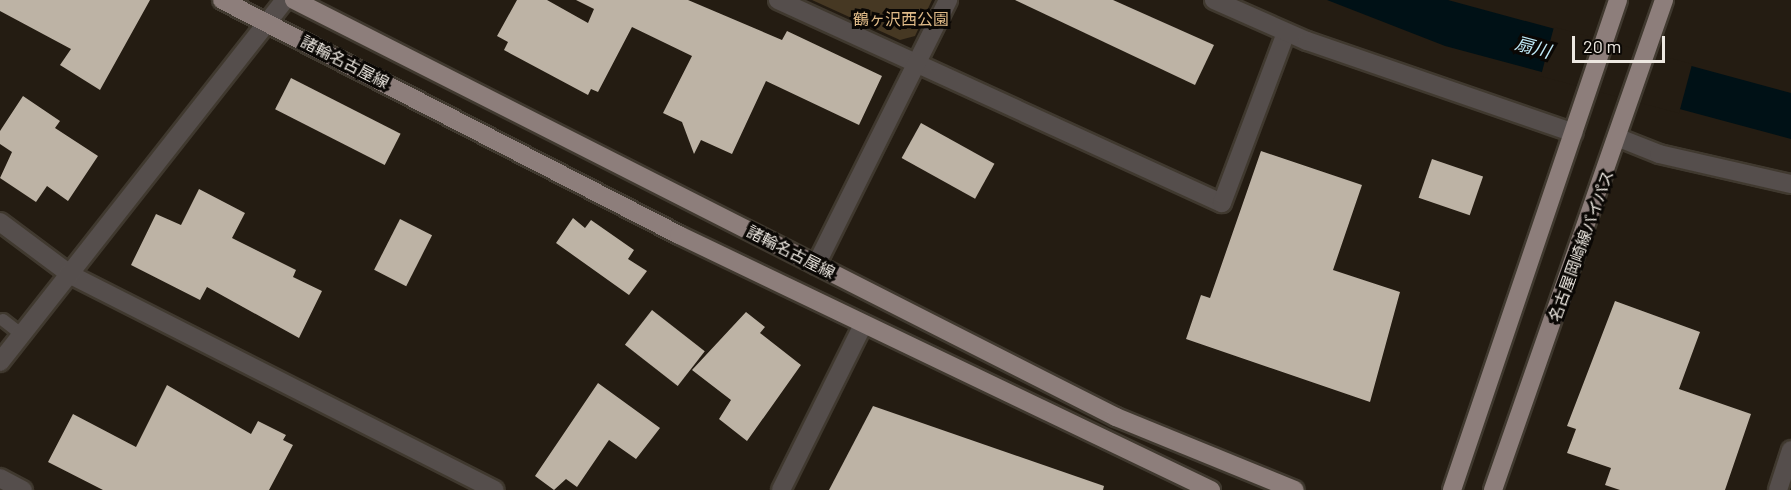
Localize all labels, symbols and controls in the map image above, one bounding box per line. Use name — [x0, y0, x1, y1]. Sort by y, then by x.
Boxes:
park label: 鶴ヶ沢西公園 — [853, 9, 949, 29]
scale bar — [1575, 24, 1668, 62]
street label: 諸輪名古屋線 — [298, 32, 392, 92]
water label: 扇川 — [1513, 32, 1553, 62]
text: 20 m — [1583, 35, 1621, 57]
street label: 名古屋岡崎線バイパス — [1545, 168, 1617, 324]
street label: 諸輪名古屋線 — [744, 222, 838, 282]

